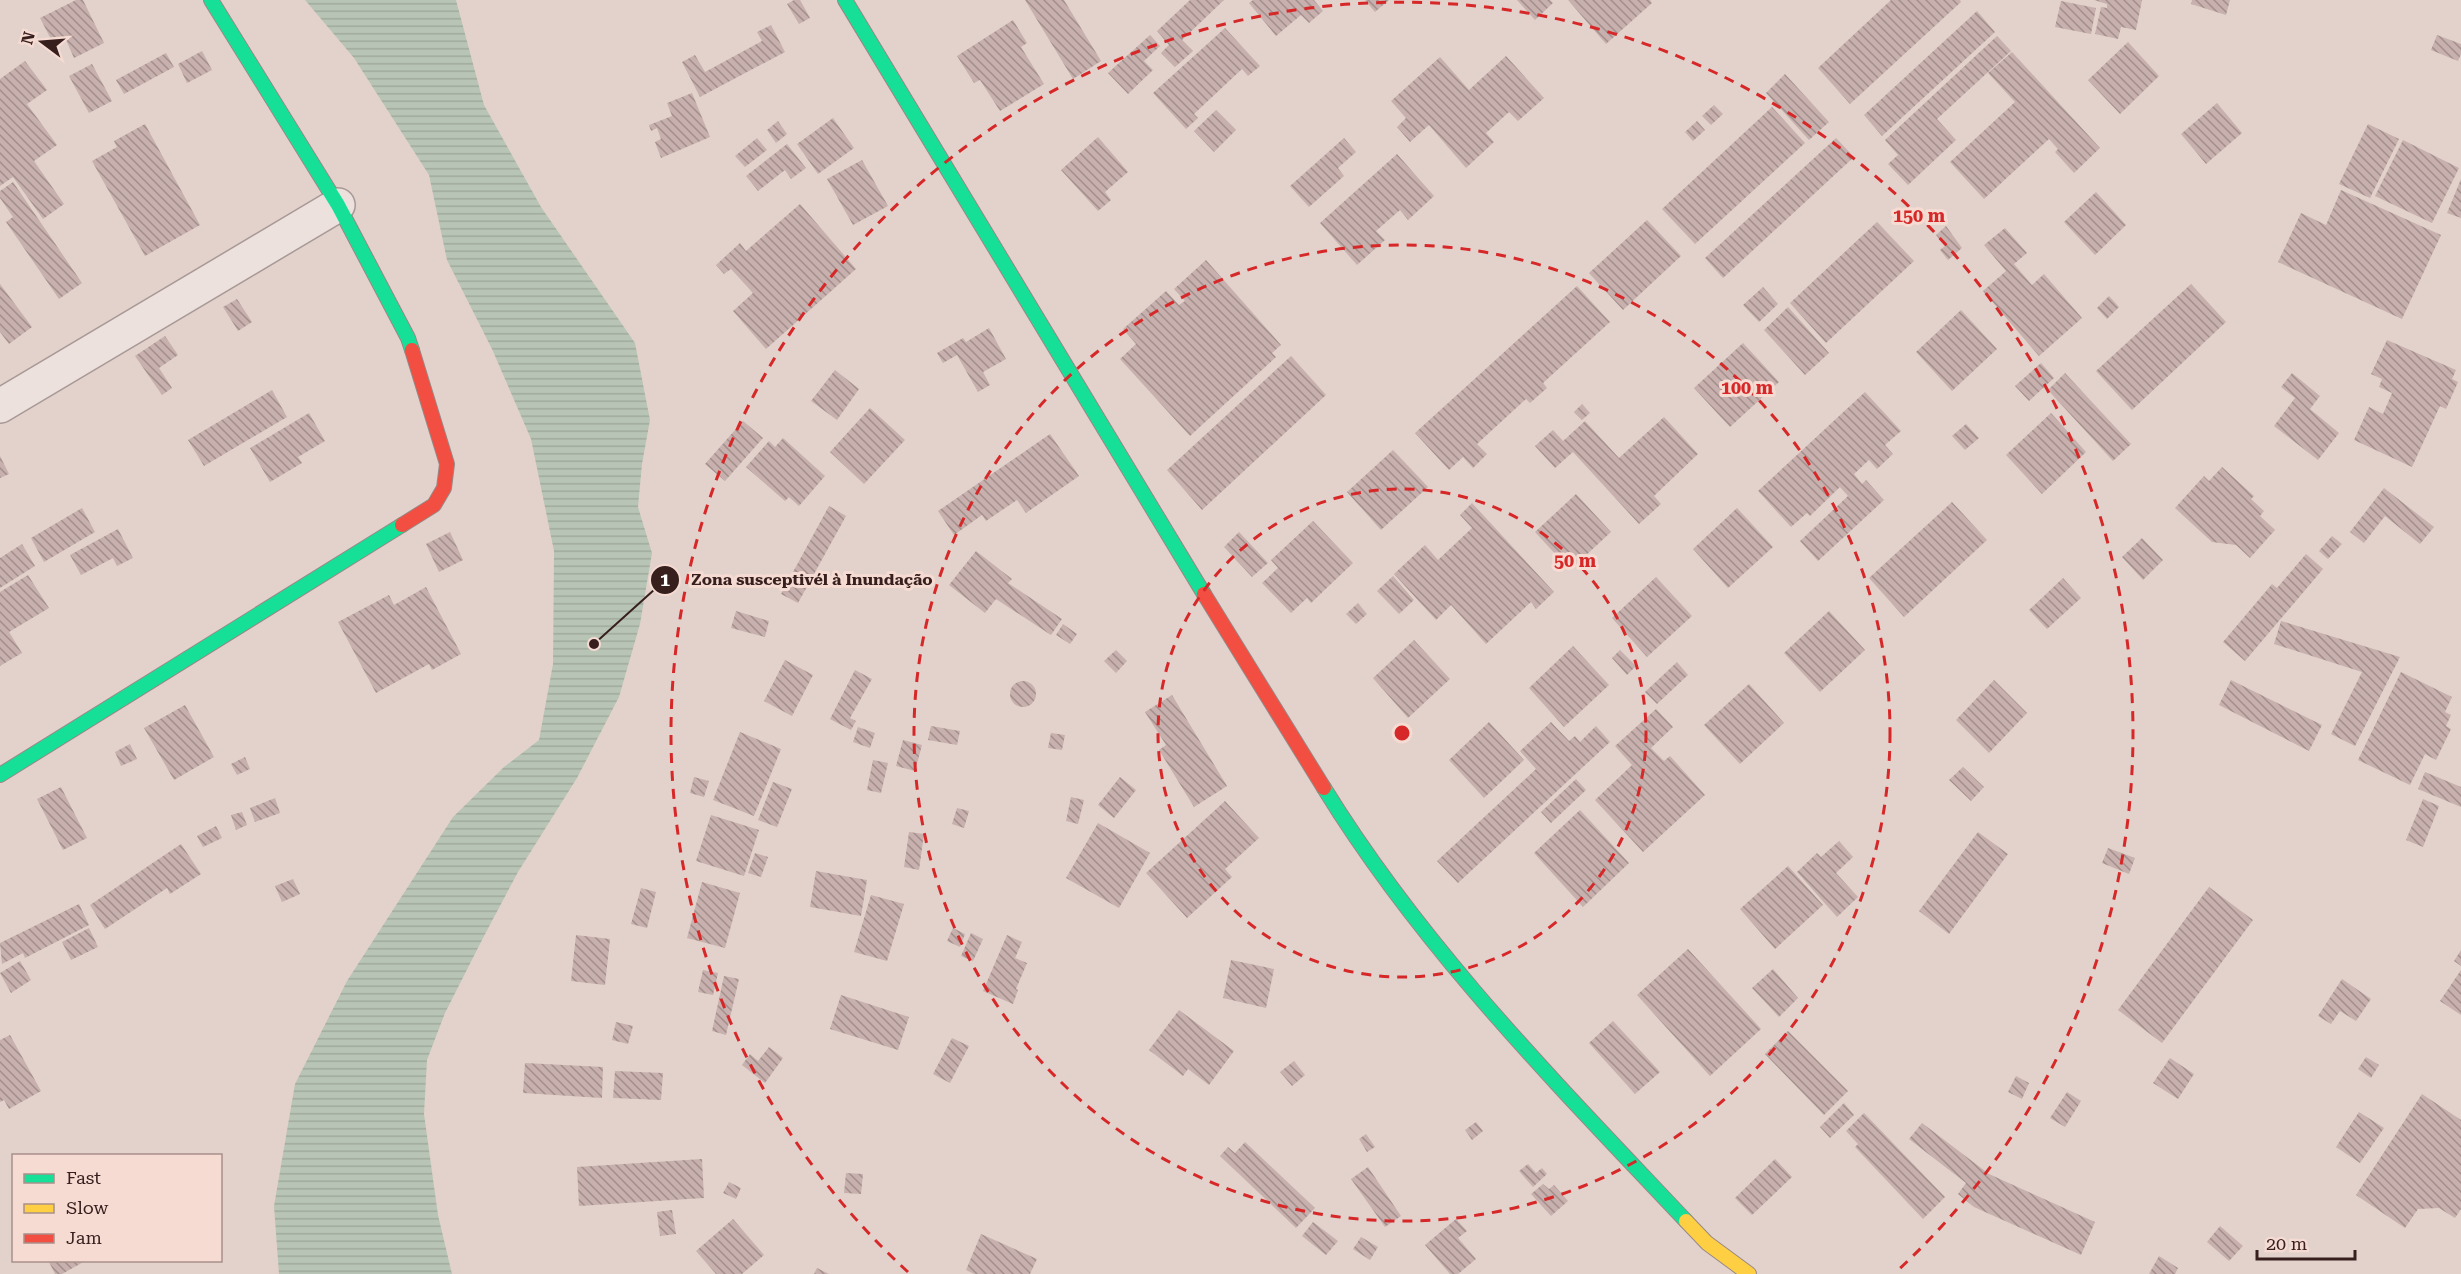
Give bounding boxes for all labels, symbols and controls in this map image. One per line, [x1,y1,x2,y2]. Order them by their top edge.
north arrow [12,12,72,72]
text: N [17,29,39,47]
text: 150 m [1893,205,1946,226]
text: 100 m [1721,377,1774,398]
text: 50 m [1554,550,1597,571]
callout: Zona susceptivél à Inundação [650,563,945,597]
text: 1 [660,569,670,590]
text: Zona susceptivél à Inundação [691,570,933,589]
centre of rings [1392,723,1412,743]
legend [12,1154,222,1262]
text: Fast [66,1167,101,1188]
text: Slow [66,1197,108,1218]
scale bar [2257,1223,2354,1261]
text: Jam [66,1227,102,1248]
text: 20 m [2266,1233,2307,1254]

